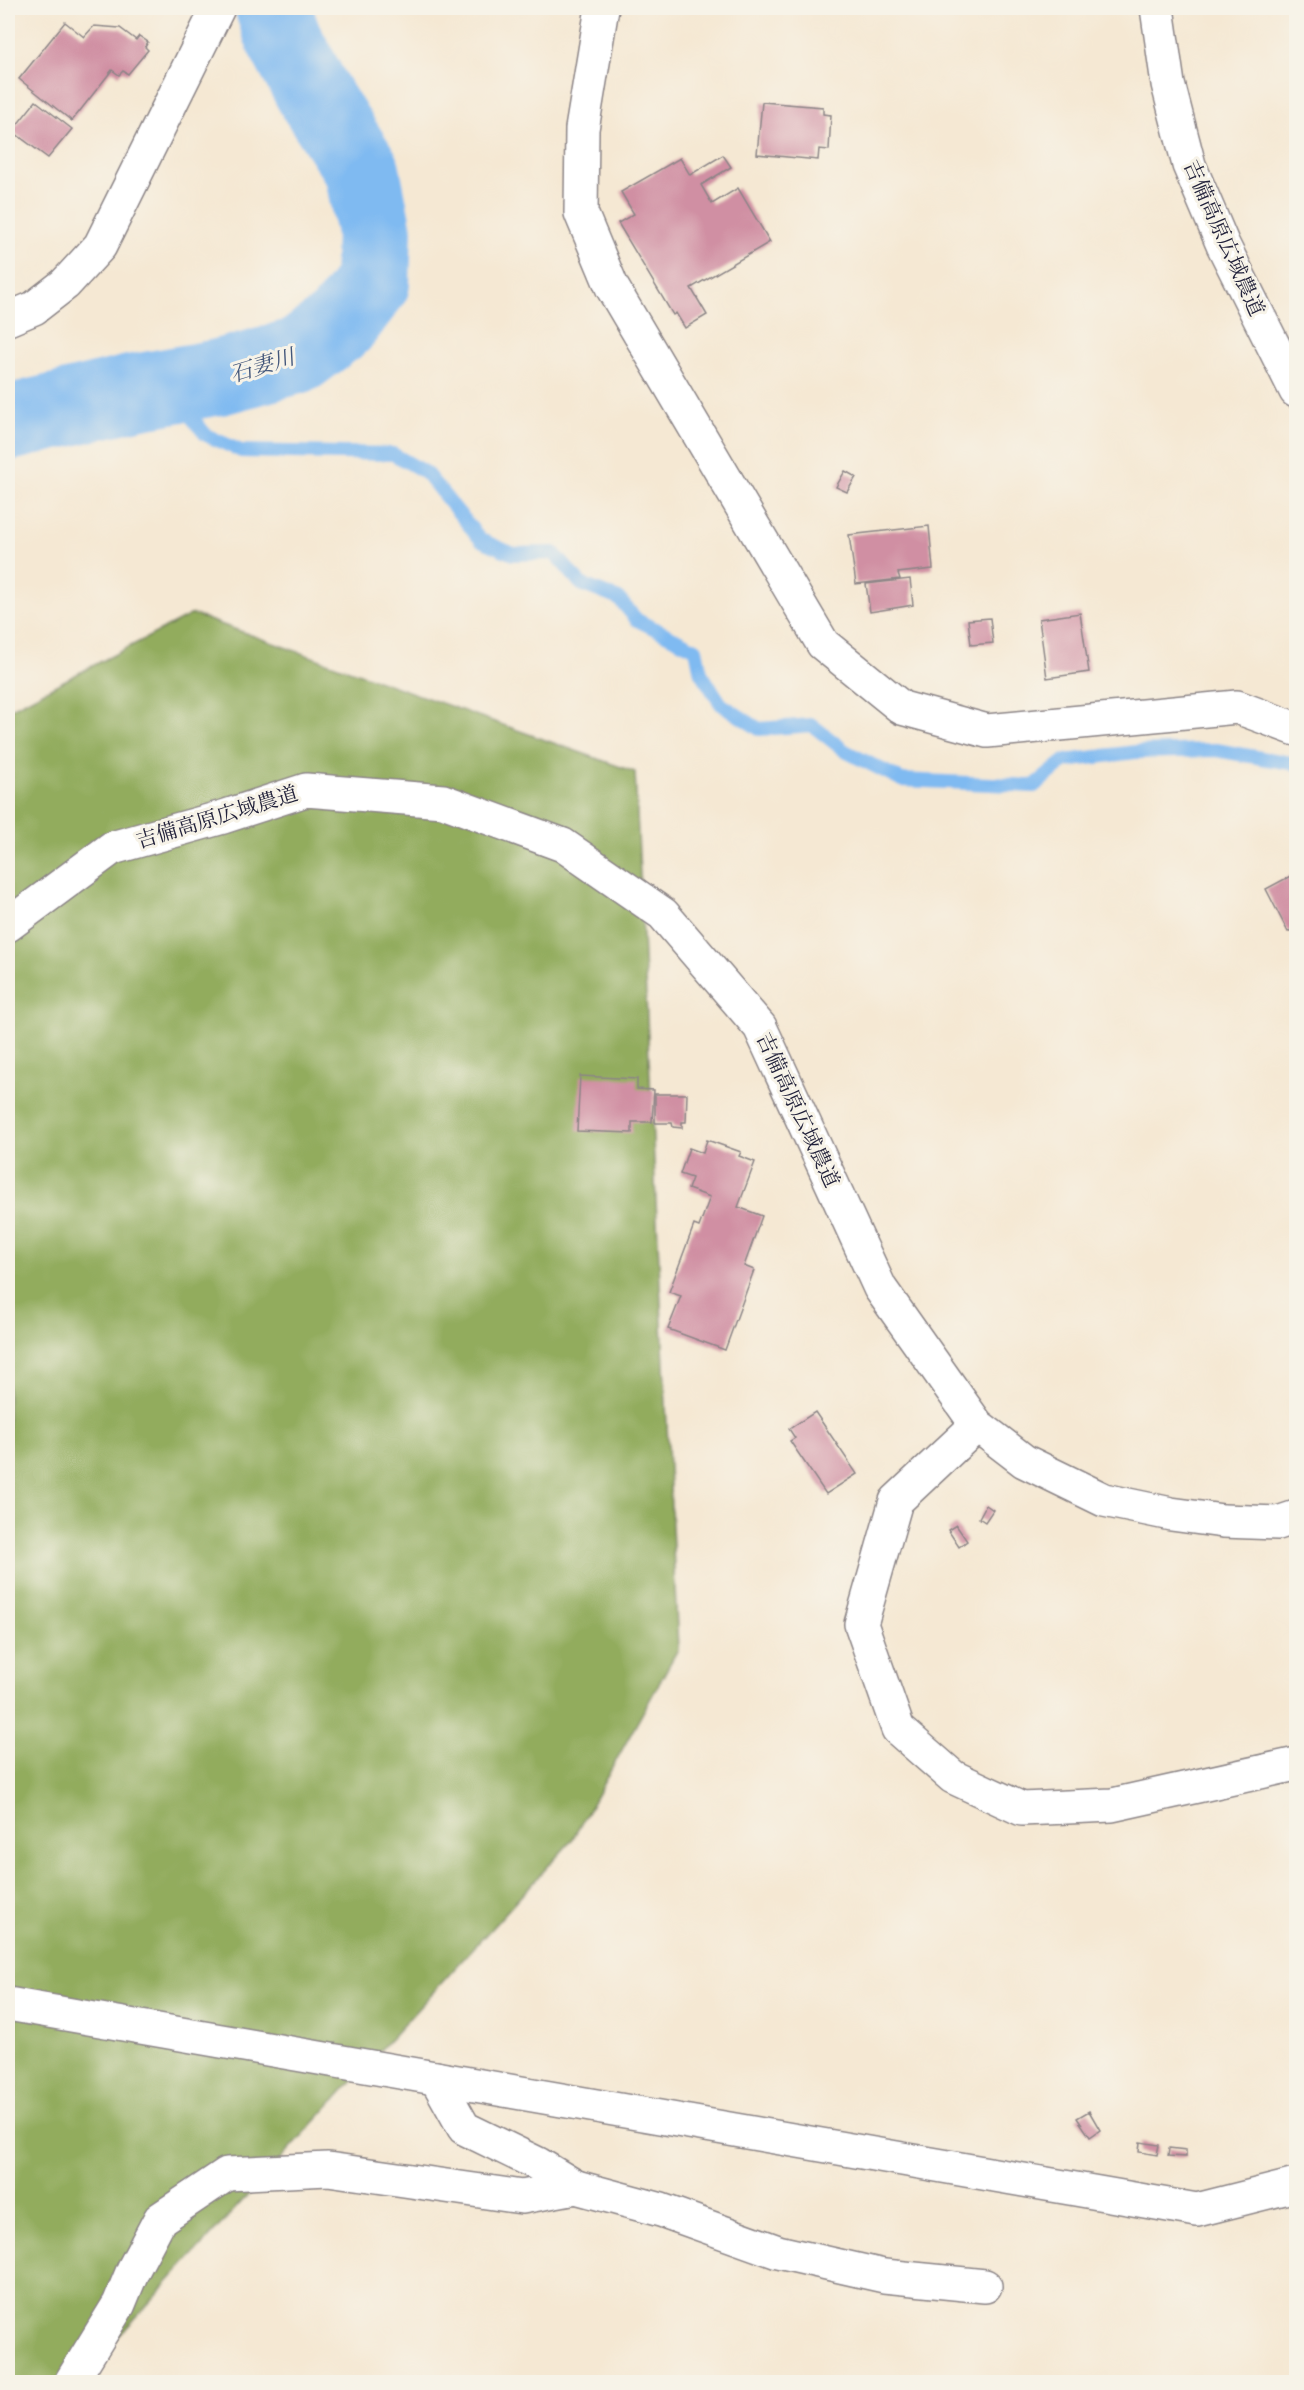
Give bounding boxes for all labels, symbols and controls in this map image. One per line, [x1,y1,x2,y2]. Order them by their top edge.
street label: 吉備高原広域農道 [1175,156,1270,321]
water label: 石妻川 [227,342,301,392]
street label: 吉備高原広域農道 [133,780,302,857]
street label: 吉備高原広域農道 [748,1028,845,1193]

